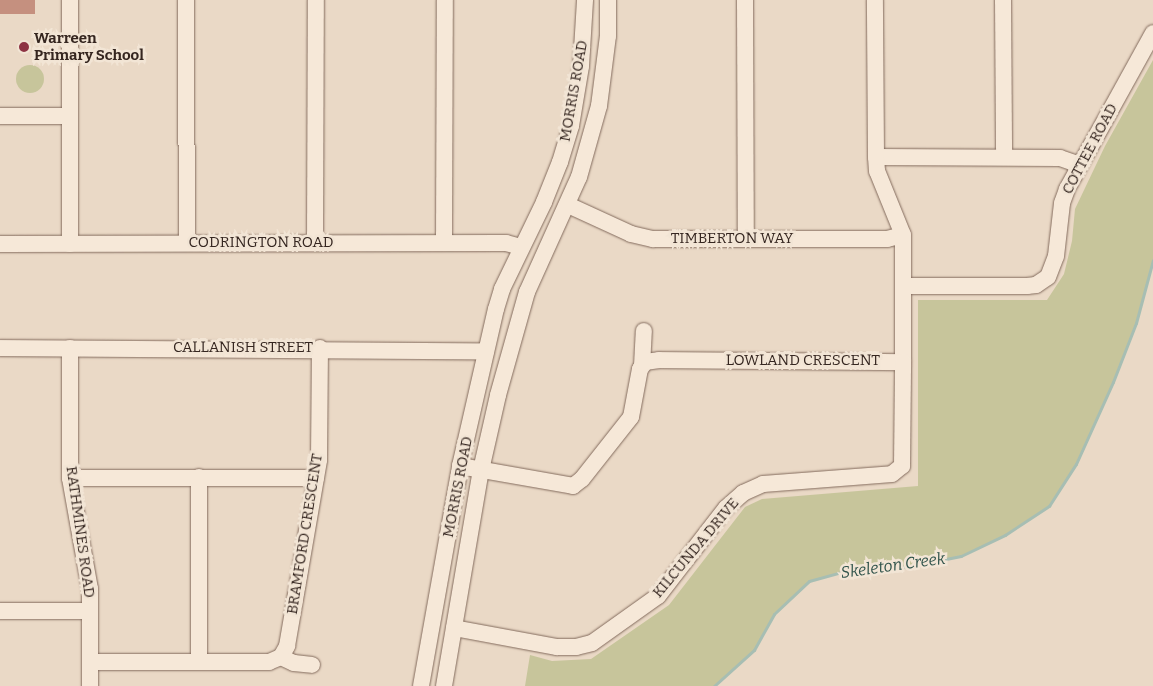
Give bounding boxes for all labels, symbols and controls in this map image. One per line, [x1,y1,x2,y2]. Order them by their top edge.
place label: Warreen Primary School [34,29,144,64]
street label: MORRIS ROAD [556,39,592,143]
marker: Warreen Primary School [18,41,30,53]
street label: COTTEE ROAD [1059,101,1121,197]
street label: TIMBERTON WAY [671,230,793,248]
street label: CODRINGTON ROAD [188,234,334,252]
street label: CALLANISH STREET [173,339,313,357]
street label: LOWLAND CRESCENT [726,352,880,370]
street label: MORRIS ROAD [439,435,477,539]
street label: BRAMFORD CRESCENT [283,452,327,616]
street label: RATHMINES ROAD [62,465,98,599]
street label: KILCUNDA DRIVE [649,494,743,602]
water label: Skeleton Creek [839,549,947,583]

